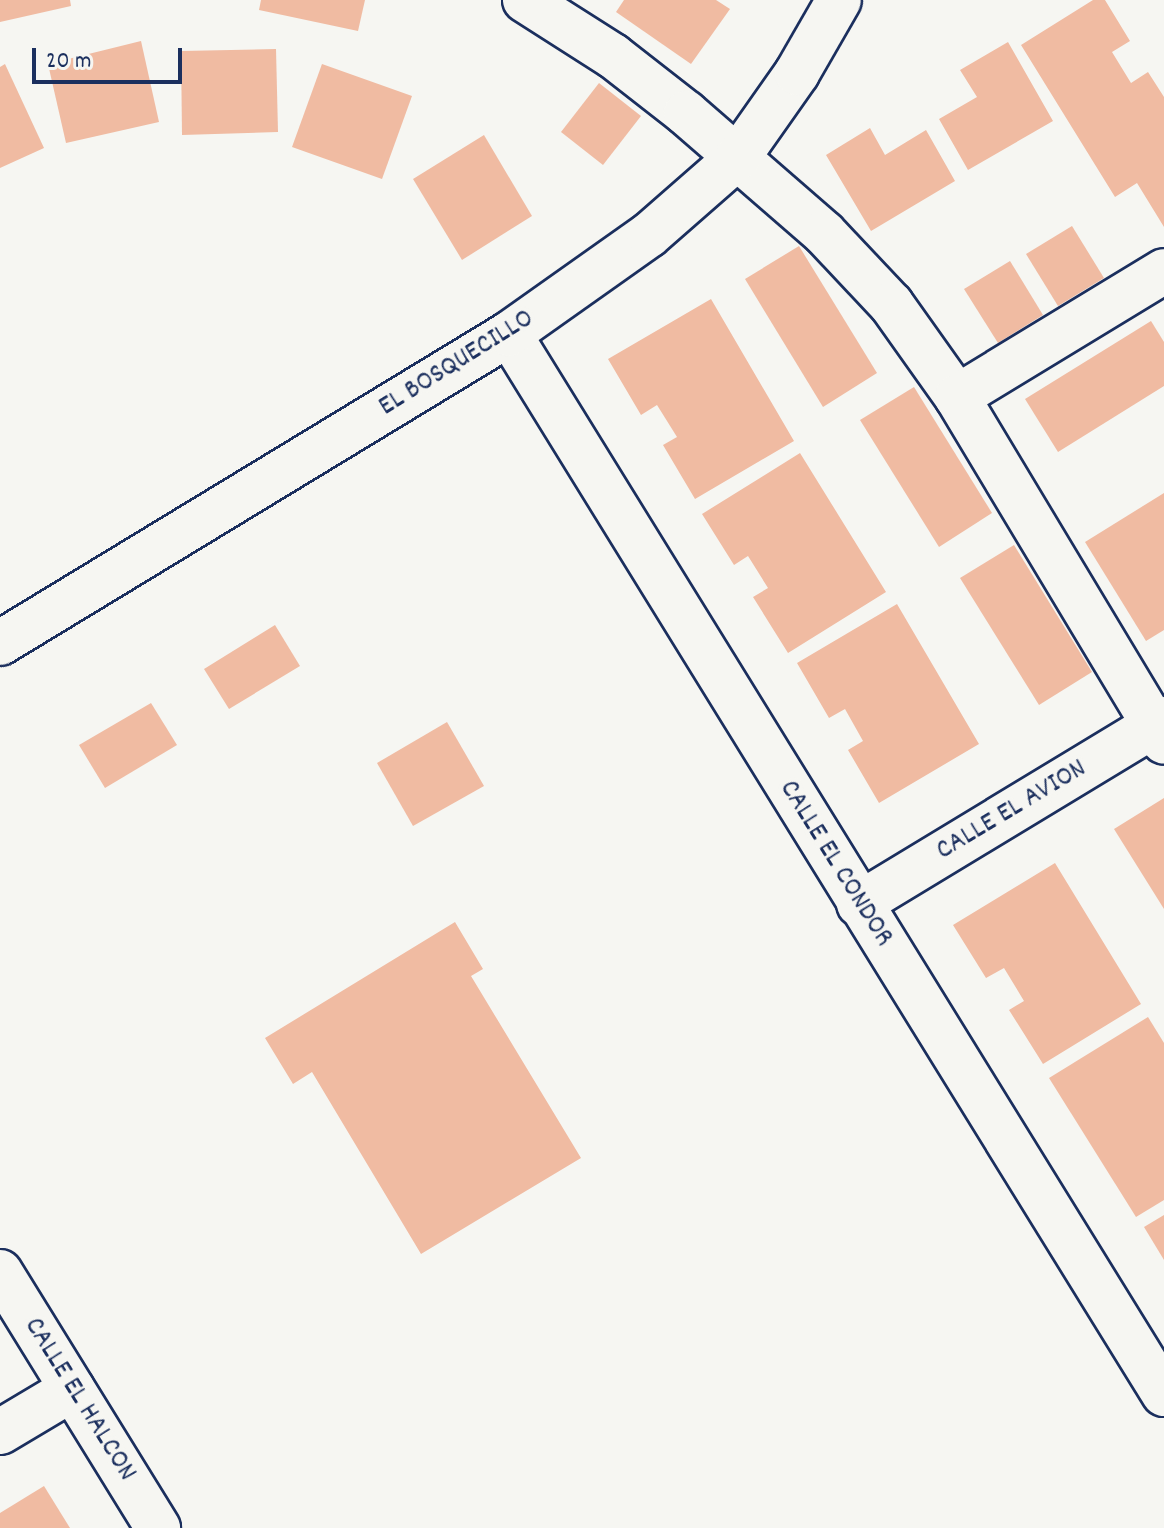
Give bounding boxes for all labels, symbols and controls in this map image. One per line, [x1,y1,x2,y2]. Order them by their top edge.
scale bar [36,32,186,82]
text: 20 m [46,45,92,79]
street label: EL BOSQUECILLO [373,303,541,425]
street label: CALLE EL AVION [931,753,1093,869]
street label: CALLE EL CONDOR [771,775,899,953]
street label: CALLE EL HALCON [15,1312,143,1488]

